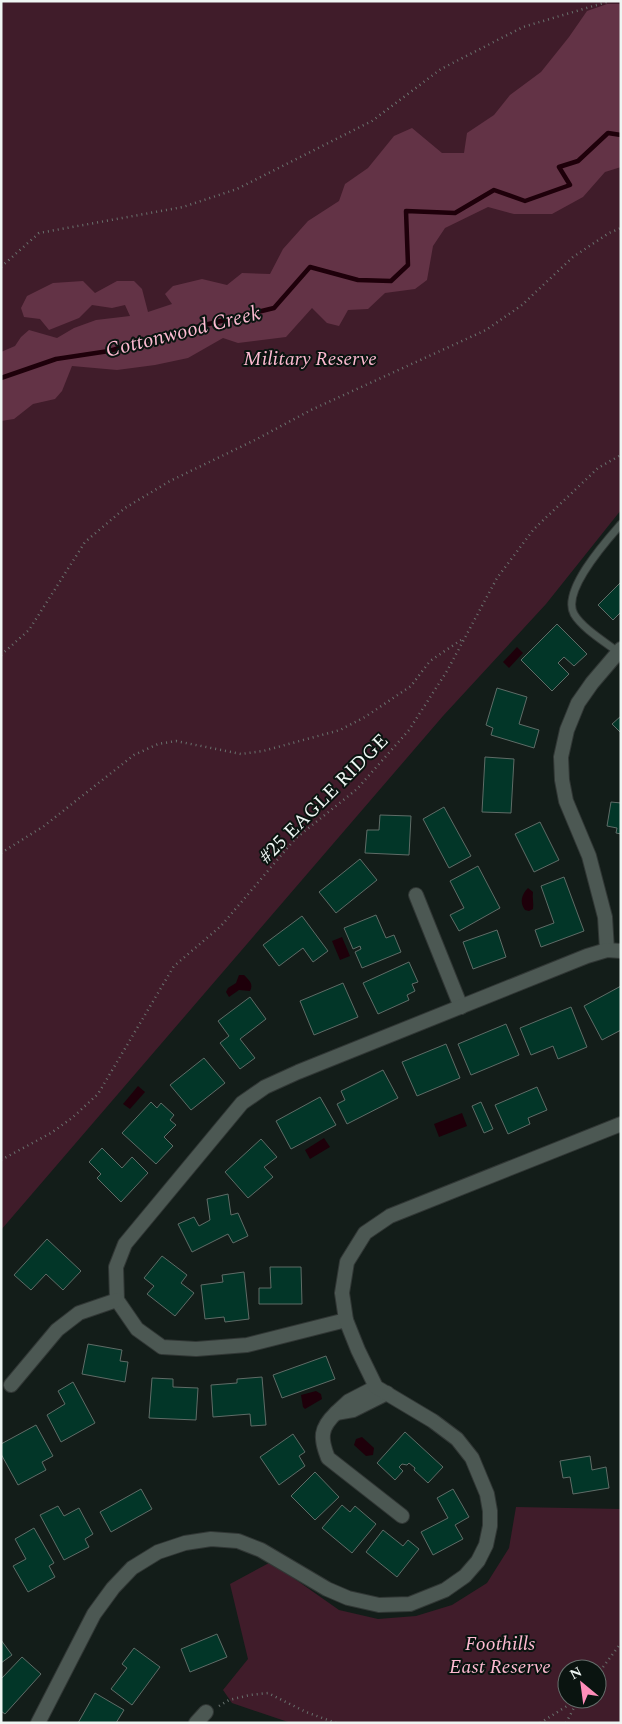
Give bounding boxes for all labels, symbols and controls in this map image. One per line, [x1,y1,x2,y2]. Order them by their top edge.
water label: Cottonwood Creek [102,297,264,367]
park label: Military Reserve [243,344,377,374]
street label: #25 EAGLE RIDGE [252,727,396,871]
park label: Foothills East Reserve [449,1629,551,1682]
north arrow [557,1659,607,1709]
text: N [566,1661,586,1685]

